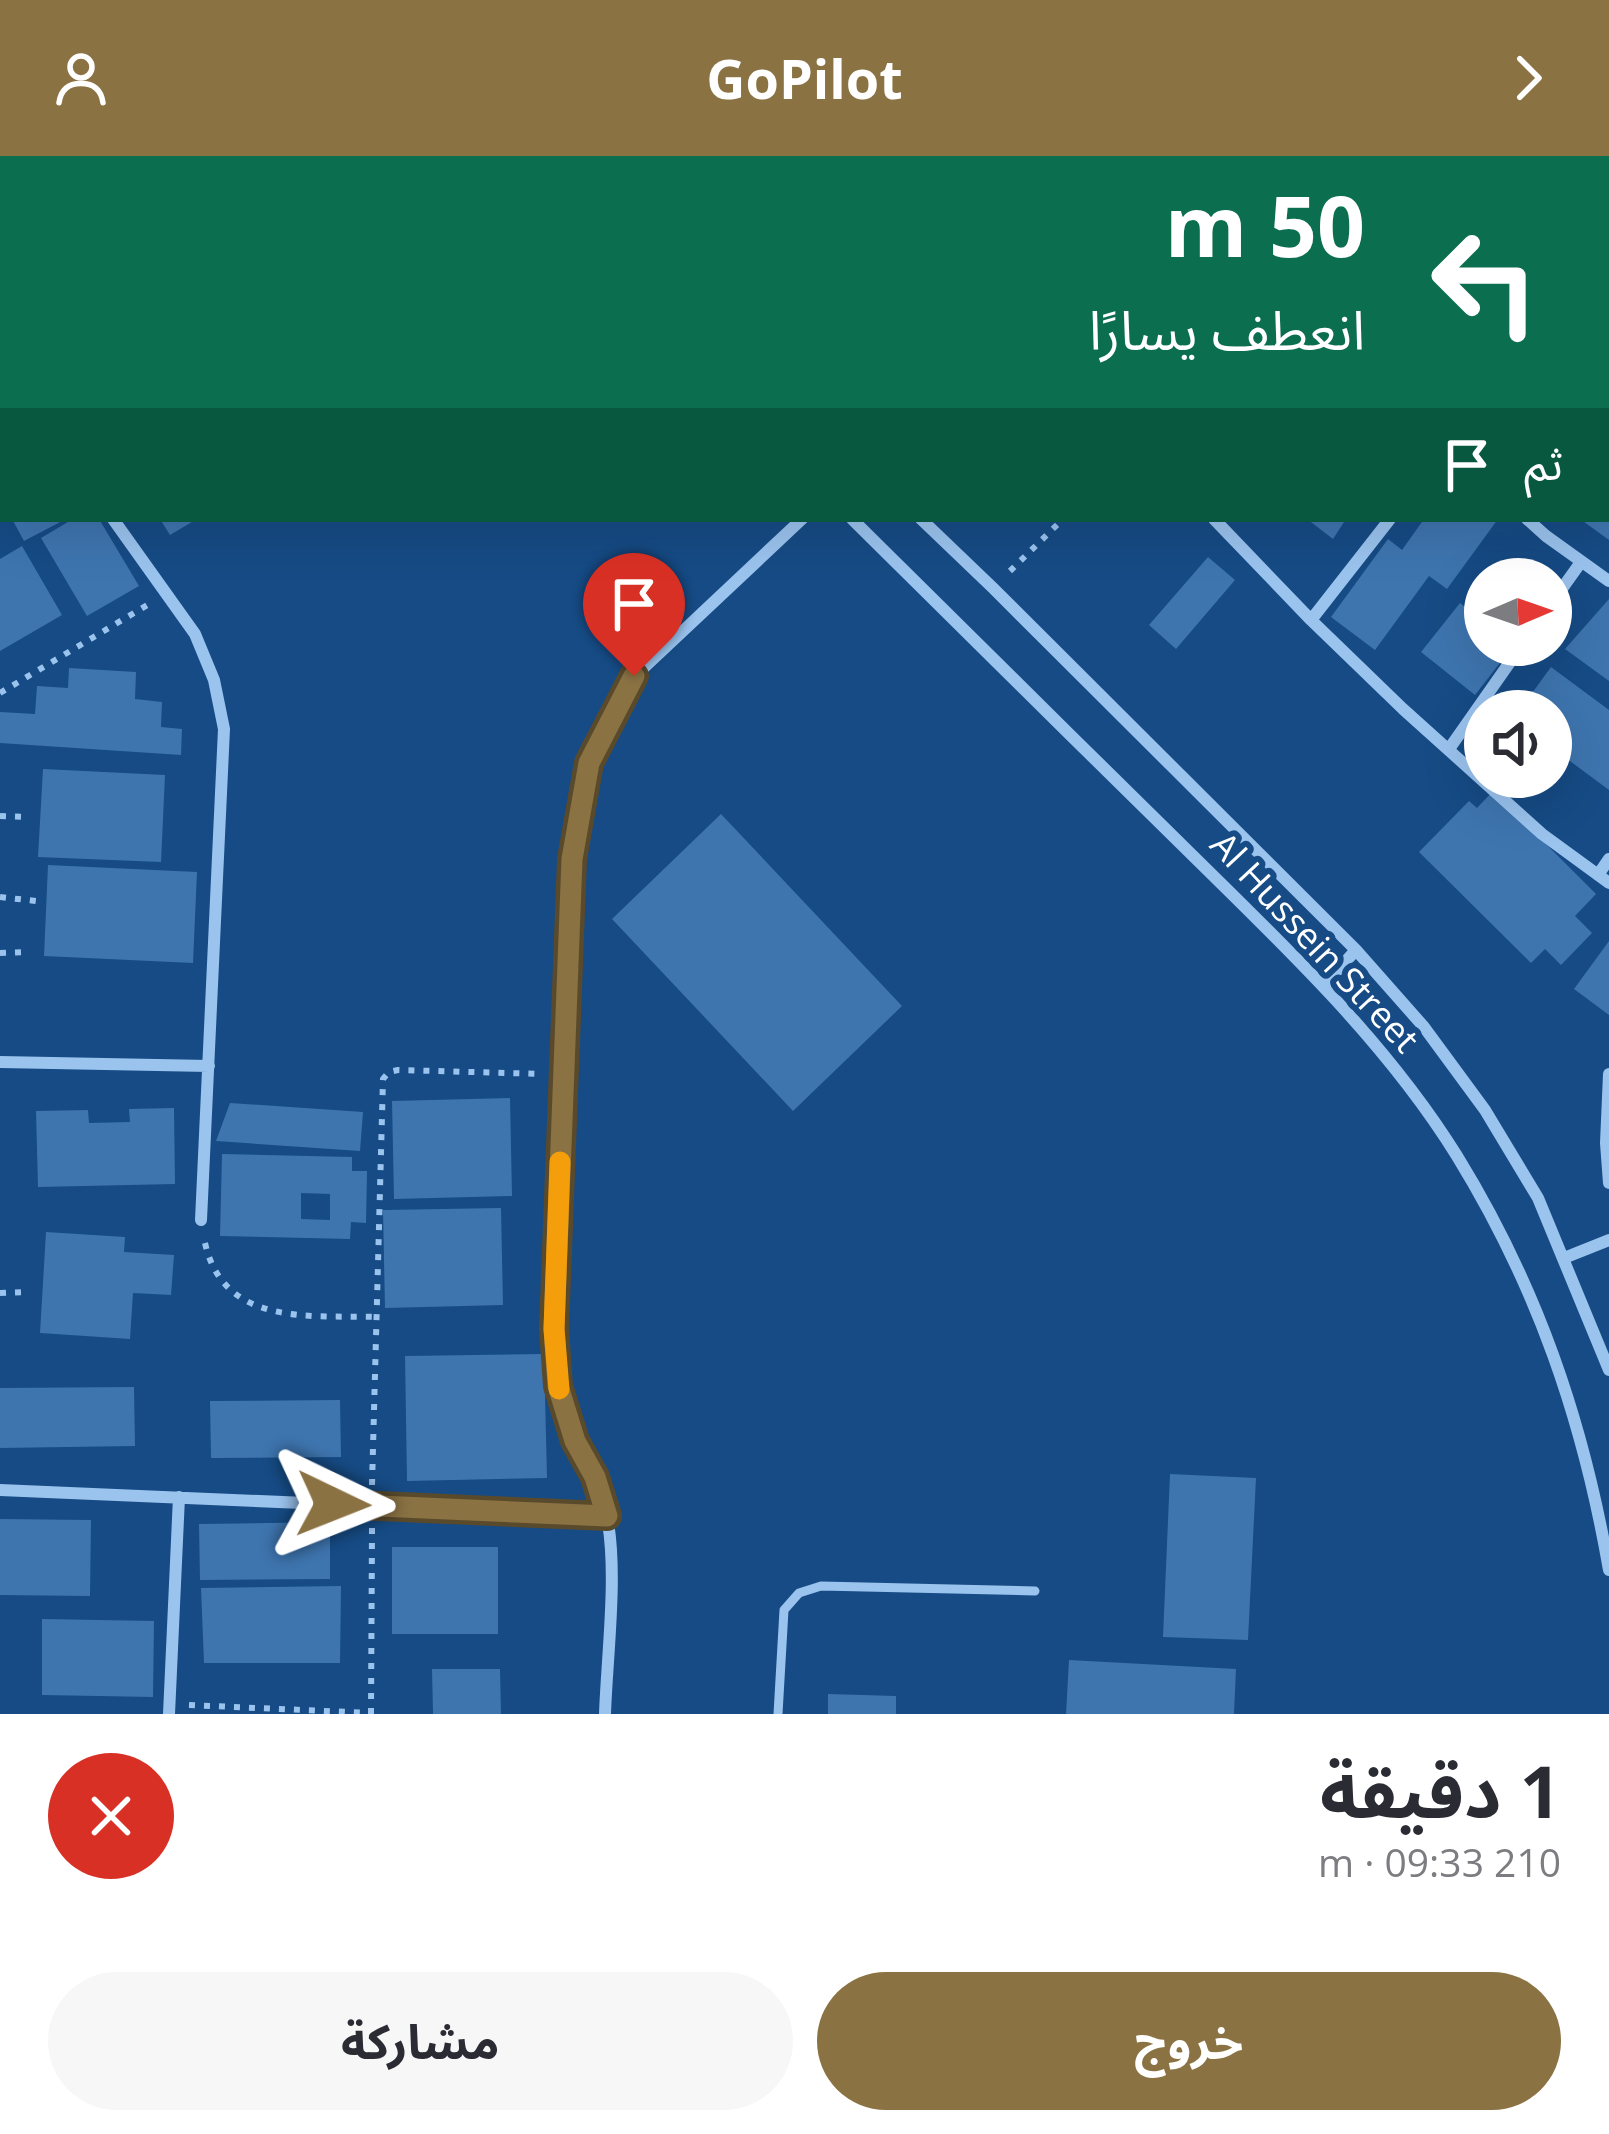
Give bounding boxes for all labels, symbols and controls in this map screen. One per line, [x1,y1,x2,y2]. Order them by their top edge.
text: GoPilot [706,41,903,115]
icon: person [48,45,114,111]
icon: forward [1495,45,1561,111]
text: 50 m [1165,167,1365,282]
icon: left [1407,204,1563,360]
text: انعطف يسارًا [1089,292,1365,366]
icon: arrive [1434,432,1500,498]
text: ثم [1524,432,1563,493]
pin [583,553,685,676]
north arrow [1464,558,1572,666]
map controls [1464,558,1572,798]
icon: arrive [601,571,667,637]
button: sound [1464,690,1572,798]
street label: Al Hussein Street [1200,821,1431,1063]
position arrow [270,1441,396,1567]
text: 1 دقيقة [1320,1741,1561,1839]
button: close [48,1753,174,1879]
text: 210 m · 09:33 [1318,1835,1561,1888]
button: مشاركة [48,1972,793,2110]
button: خروج [817,1972,1561,2110]

